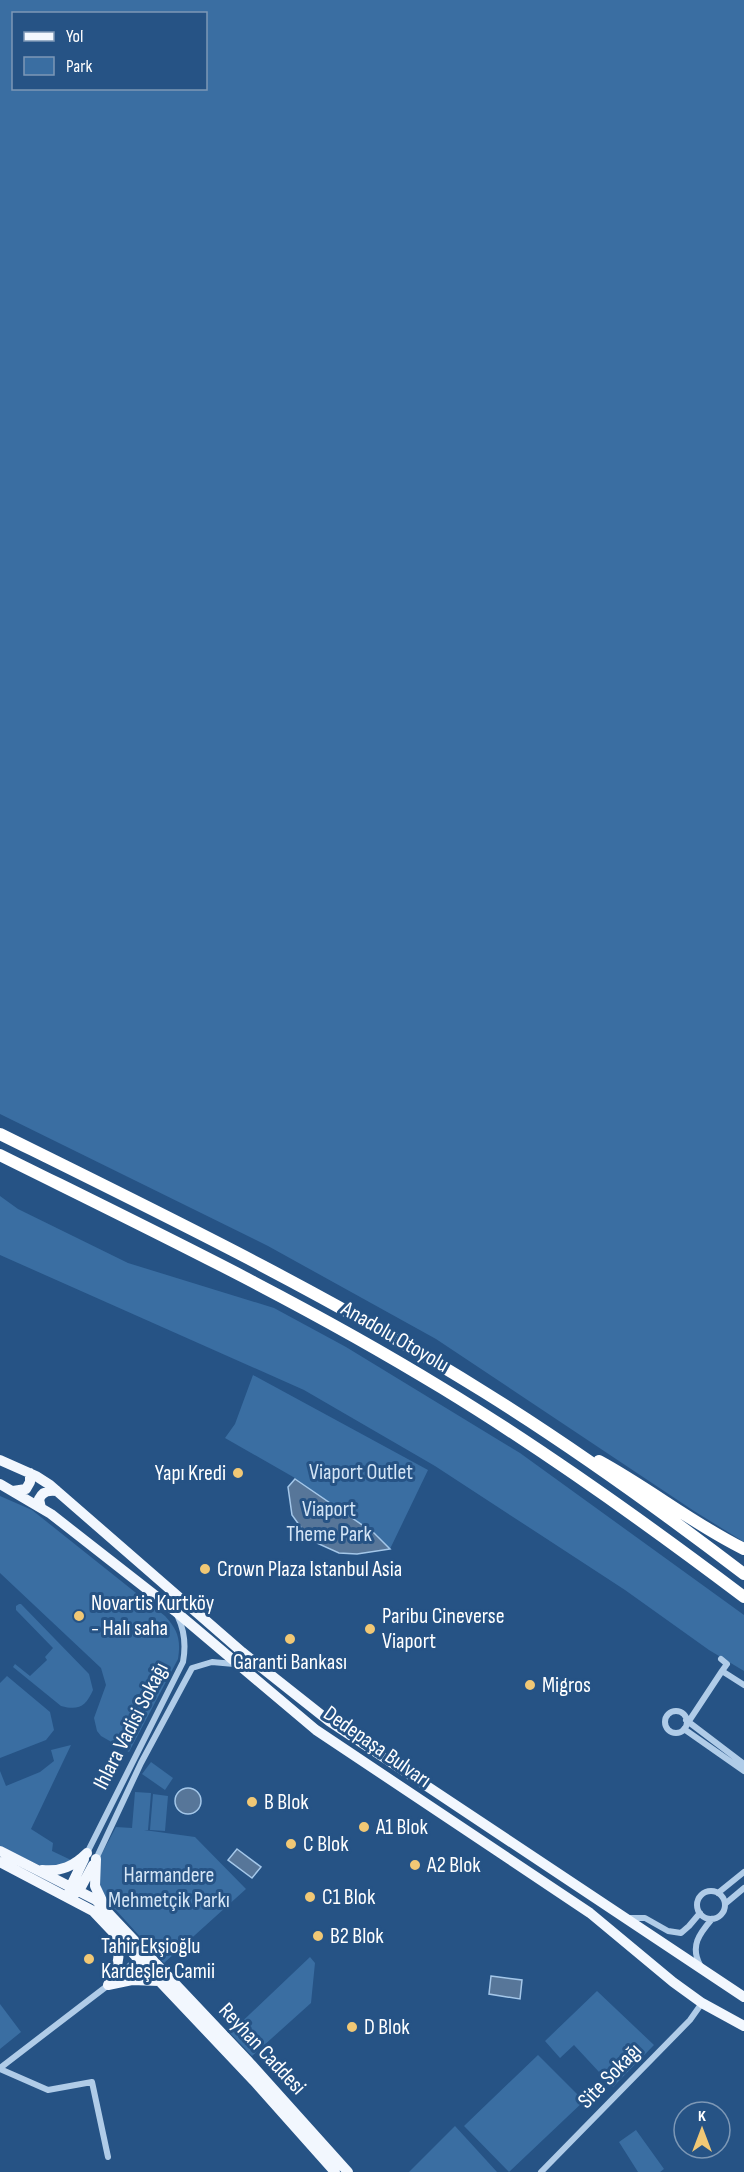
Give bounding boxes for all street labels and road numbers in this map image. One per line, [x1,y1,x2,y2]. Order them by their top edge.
street label: Anadolu Otoyolu [335,1295,454,1379]
street label: Ihlara Vadisi Sokağı [87,1658,175,1794]
street label: Dedepaşa Bulvarı [318,1700,436,1794]
street label: Reyhan Caddesi [213,1997,311,2101]
street label: Site Sokağı [572,2038,648,2114]

